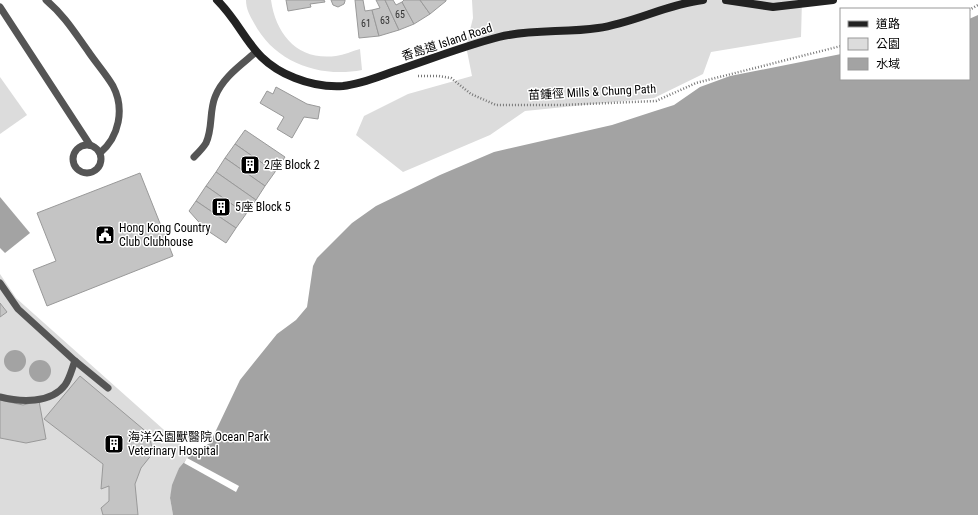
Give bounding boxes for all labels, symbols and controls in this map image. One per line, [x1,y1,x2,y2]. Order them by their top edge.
legend [840,8,970,80]
house number: 65 [395,9,405,20]
house number: 63 [380,15,390,26]
text: 道路 [876,17,900,31]
house number: 61 [361,18,371,29]
street label: 香島道 Island Road [400,21,494,63]
text: 公園 [876,37,900,51]
text: 水域 [876,57,900,71]
street label: 苗鍾徑 Mills & Chung Path [528,82,657,102]
building icon: 2座 Block 2 [239,154,261,176]
place label: 2座 Block 2 [264,158,320,172]
building icon: 5座 Block 5 [210,196,232,218]
place label: 5座 Block 5 [235,200,291,214]
place label: Hong Kong Country Club Clubhouse [119,221,211,249]
public building icon: Hong Kong Country Club Clubhouse [94,224,116,246]
place label: 海洋公園獸醫院 Ocean Park Veterinary Hospital [128,430,269,458]
building icon: 海洋公園獸醫院 Ocean Park Veterinary Hospital [103,433,125,455]

